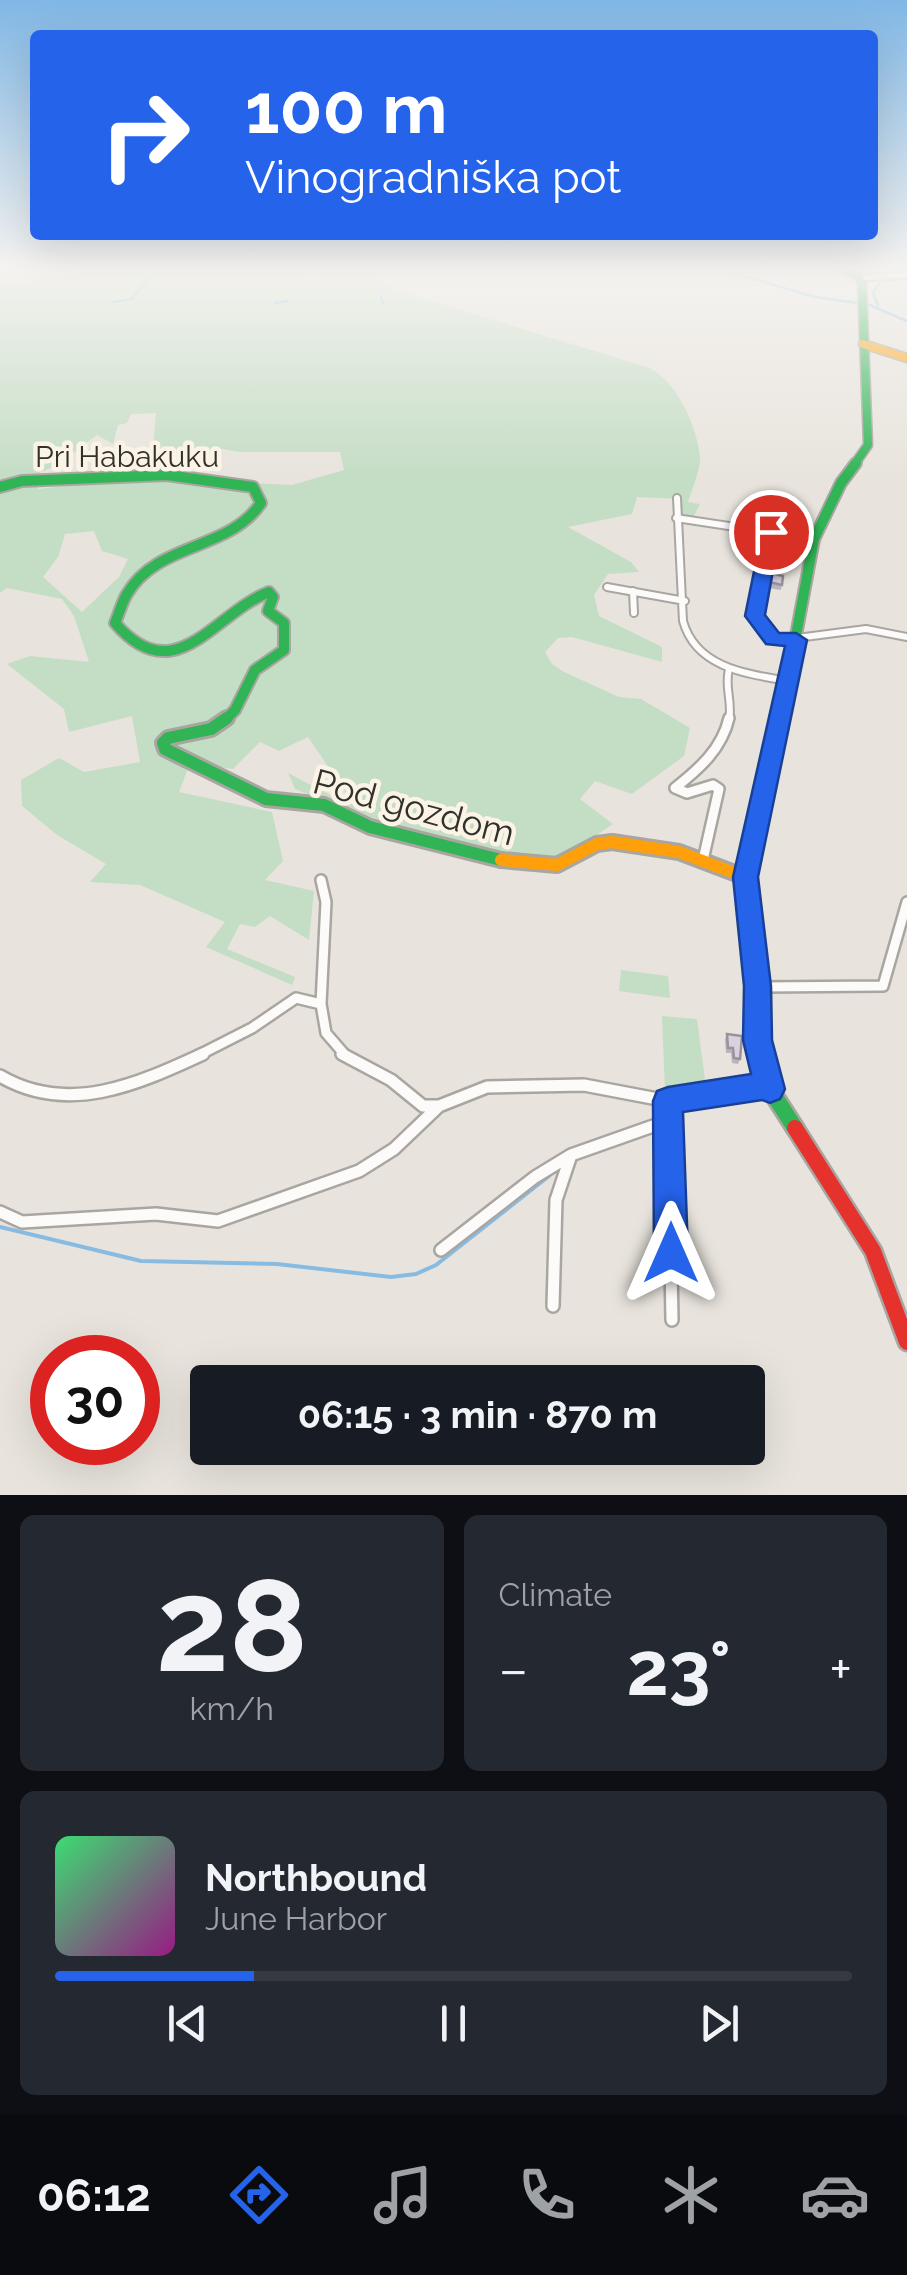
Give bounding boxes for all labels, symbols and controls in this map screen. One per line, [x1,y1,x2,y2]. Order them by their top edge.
text: 100 m [245,67,448,149]
icon: right [80,70,210,200]
text: Vinogradniška pot [245,151,621,204]
street label: Pri Habakuku [35,439,219,474]
pin [729,490,814,575]
icon: arrive [744,505,799,560]
street label: Pod gozdom [309,760,519,854]
position arrow [619,1201,723,1305]
speed limit sign: 30 [30,1335,160,1465]
text: 06:15 · 3 min · 870 m [298,1392,657,1437]
text: 28 [156,1549,308,1701]
text: Climate [499,1576,612,1613]
text: 23° [627,1624,731,1713]
text: − [499,1637,528,1702]
text: + [829,1637,852,1702]
text: km/h [190,1690,274,1727]
text: Northbound [205,1855,427,1900]
text: June Harbor [205,1900,387,1937]
icon: previous [160,1996,215,2051]
icon: pause [426,1996,481,2051]
icon: next [692,1996,747,2051]
icon: directions [224,2160,294,2230]
icon: music [368,2160,438,2230]
icon: phone [512,2160,582,2230]
icon: climate [656,2160,726,2230]
icon: car [800,2160,870,2230]
text: 06:12 [37,2169,151,2222]

